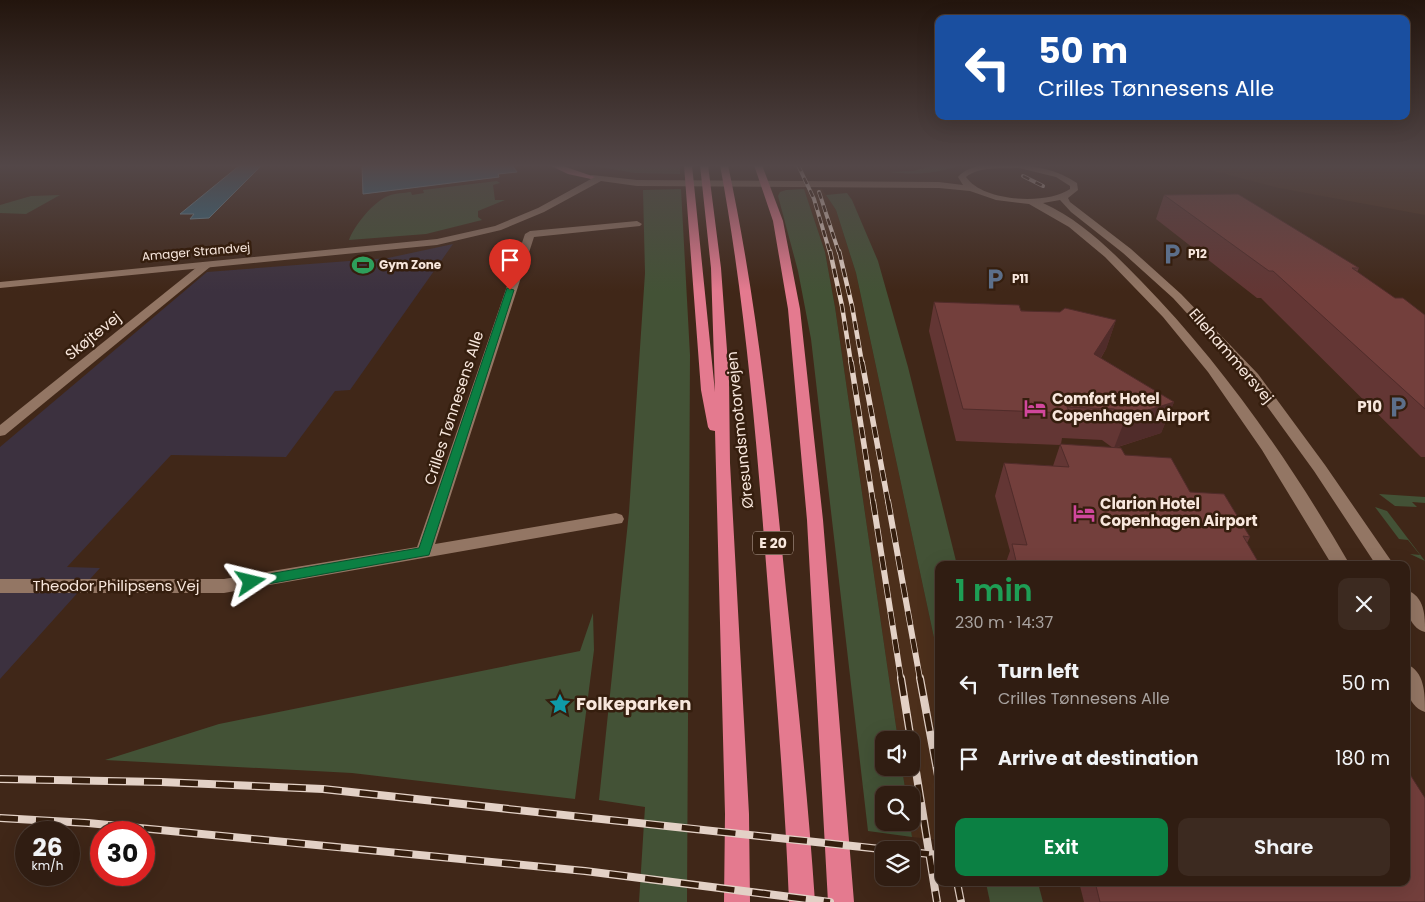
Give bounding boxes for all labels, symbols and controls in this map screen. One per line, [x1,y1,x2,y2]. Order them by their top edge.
text: 50 m [1038,26,1128,75]
icon: left [955,35,1020,100]
text: Crilles Tønnesens Alle [1038,73,1274,104]
street label: Amager Strandvej [141,238,251,265]
pin [489,239,531,290]
parking icon: P12 [1159,241,1185,267]
place label: P12 [1188,245,1207,262]
icon: arrive [496,246,524,274]
sports icon: Gym Zone [350,252,376,278]
place label: Gym Zone [379,256,442,273]
parking icon: P11 [982,266,1008,292]
place label: P11 [1012,270,1029,287]
street label: Ellehammersvej [1184,304,1278,408]
street label: Skøjtevej [60,307,125,365]
street label: Crilles Tønnesens Alle [419,328,488,488]
street label: Øresundsmotorvejen [721,351,758,510]
place label: Comfort Hotel Copenhagen Airport [1052,388,1210,426]
parking icon: P10 [1385,394,1411,420]
hotel icon: Comfort Hotel Copenhagen Airport [1022,395,1048,421]
place label: P10 [1357,396,1382,417]
place label: Clarion Hotel Copenhagen Airport [1100,493,1258,531]
hotel icon: Clarion Hotel Copenhagen Airport [1071,500,1097,526]
road number: E 20 [753,532,793,554]
position arrow [224,555,276,607]
text: 1 min [955,569,1033,612]
street label: Theodor Philipsens Vej [32,575,200,596]
button: close [1338,578,1390,630]
text: 230 m · 14:37 [955,611,1053,634]
text: Turn left [998,658,1079,685]
icon: left [955,670,983,698]
text: 50 m [1341,670,1390,697]
text: Crilles Tønnesens Alle [998,687,1170,710]
place icon: Folkeparken [547,691,573,717]
place label: Folkeparken [576,691,691,716]
map controls [875,731,920,886]
button: sound [875,731,920,776]
icon: arrive [955,745,983,773]
text: Arrive at destination [998,745,1199,772]
text: 180 m [1335,745,1390,772]
button: search [875,786,920,831]
button: Exit [955,818,1168,876]
button: Share [1178,818,1390,876]
speed limit sign: 30 [90,821,155,886]
text: 26 [32,830,63,865]
button: layers [875,841,920,886]
text: km/h [32,857,63,874]

